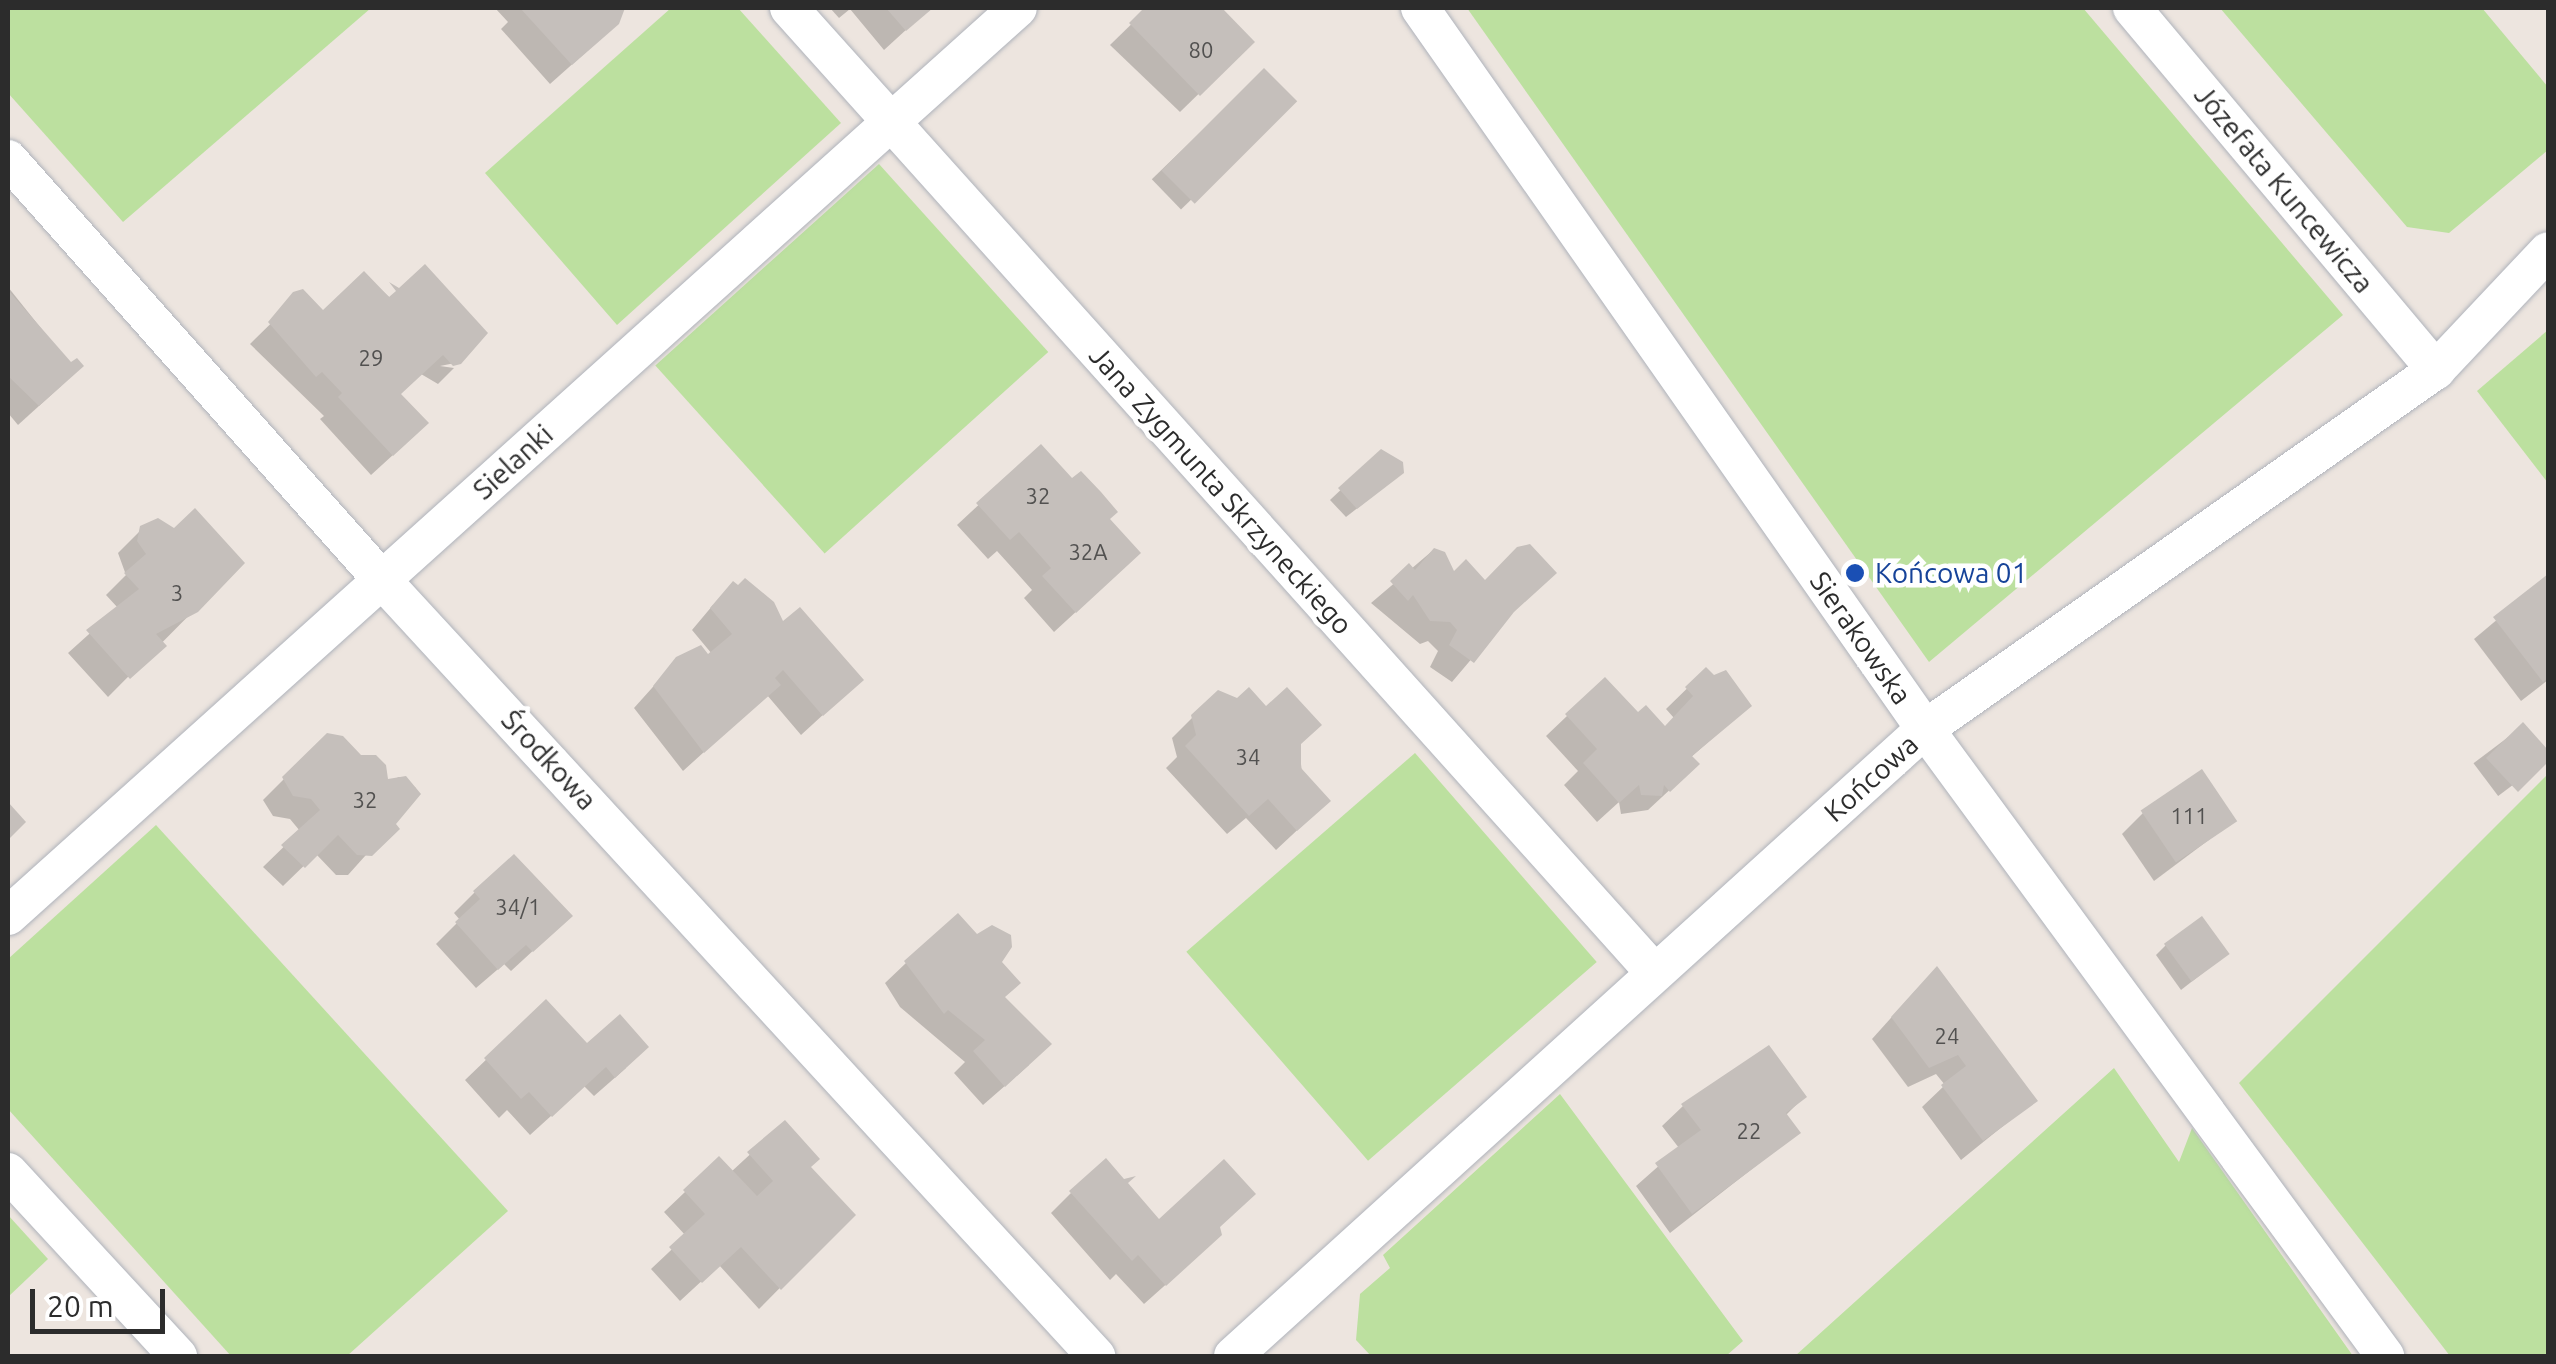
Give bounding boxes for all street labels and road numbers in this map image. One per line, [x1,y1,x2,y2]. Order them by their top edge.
street label: Józefata Kuncewicza [2187,78,2381,300]
street label: Jana Zygmunta Skrzyneckiego [1082,339,1360,641]
street label: Sielanki [466,418,560,506]
street label: Sierakowska [1803,565,1919,711]
street label: Środkowa [494,703,604,817]
street label: Końcowa [1817,727,1925,829]

